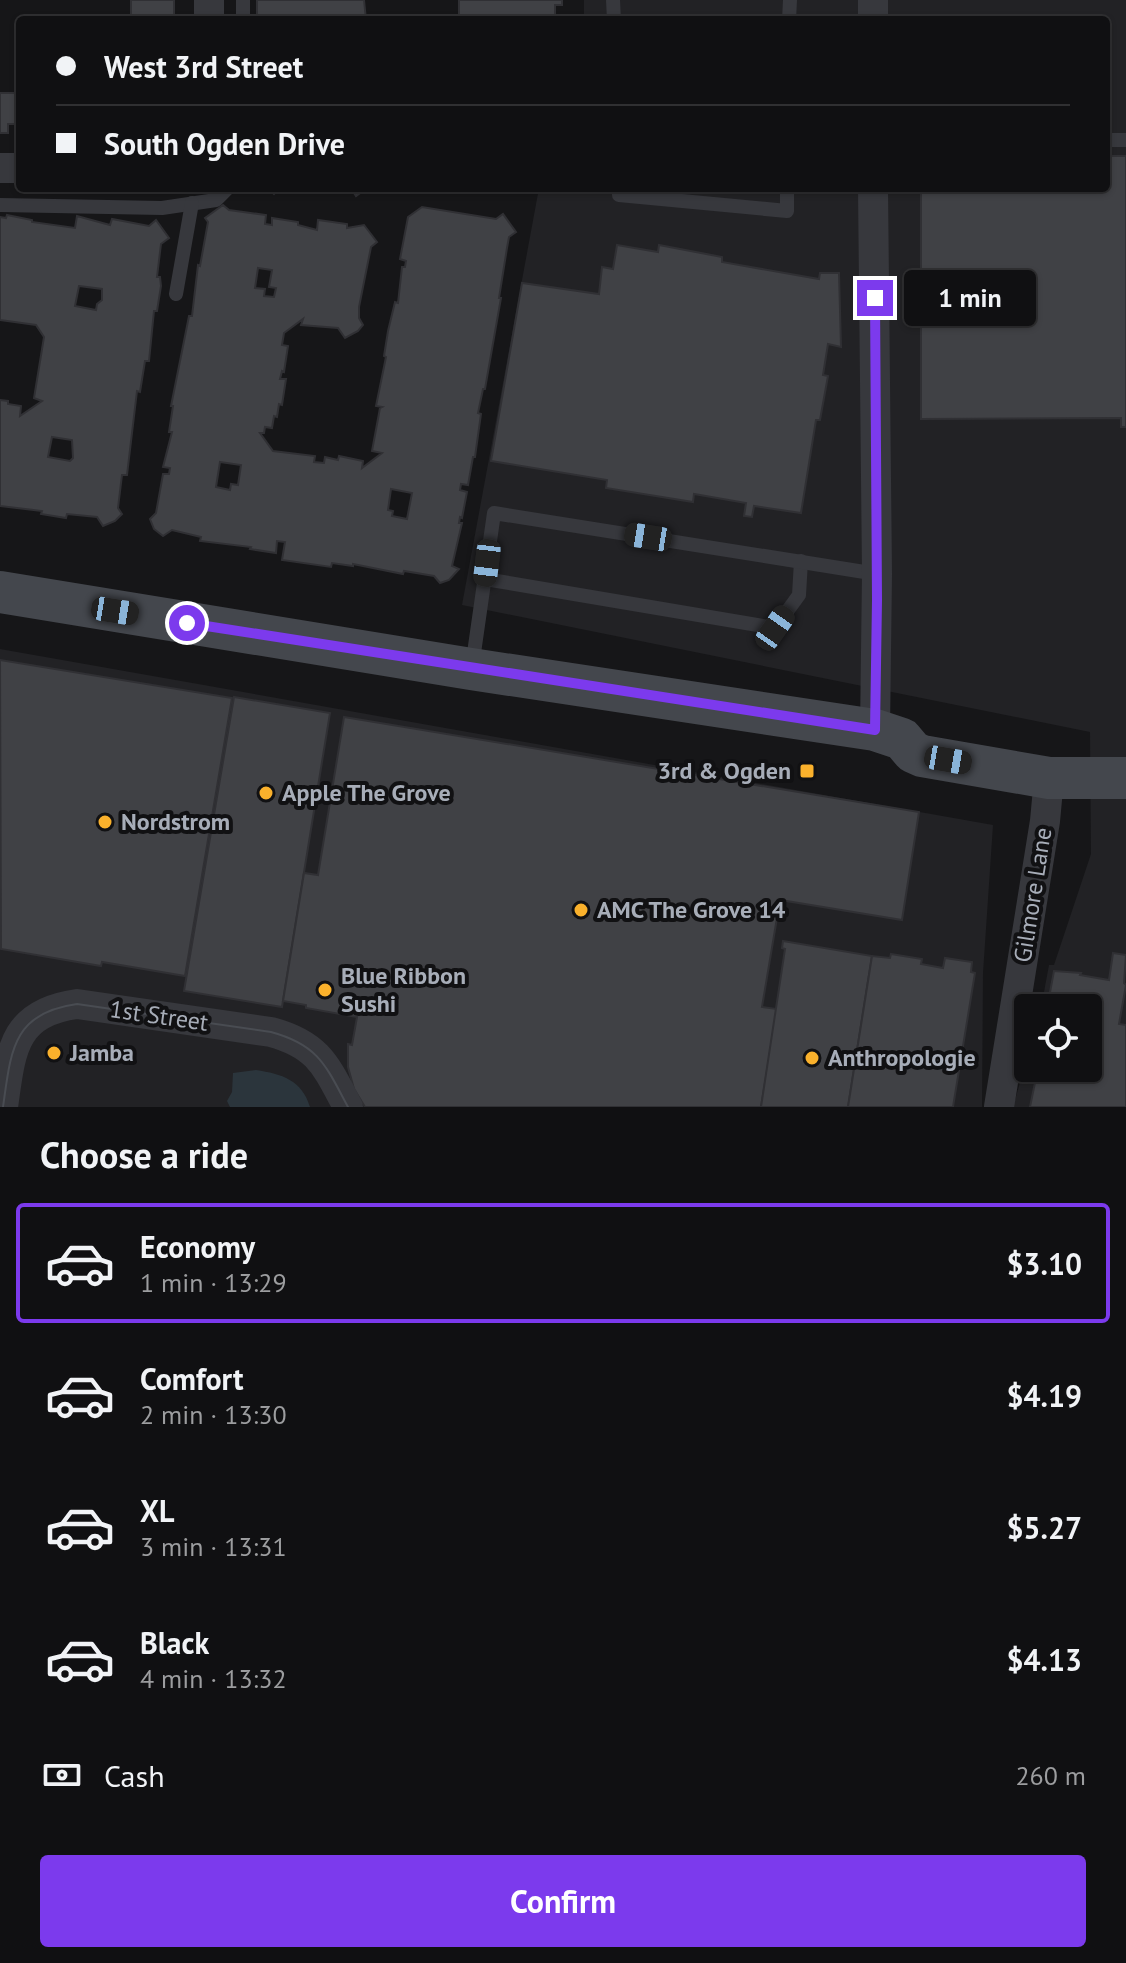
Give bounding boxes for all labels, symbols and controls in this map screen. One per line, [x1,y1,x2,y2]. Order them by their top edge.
text: West 3rd Street [104,47,303,86]
text: South Ogden Drive [104,124,345,163]
callout: 1 min [903,270,1035,326]
route end [857,280,893,316]
text: 1 min [938,281,1002,314]
car [622,521,674,553]
car [472,538,502,588]
car [89,595,141,627]
car [751,601,799,655]
route start [169,605,205,641]
car [922,744,974,776]
place label: 3rd & Ogden [658,755,791,786]
marker: 3rd & Ogden [798,762,816,780]
place label: Apple The Grove [282,777,451,808]
marker: Apple The Grove [257,784,275,802]
place label: Nordstrom [121,806,230,837]
marker: Nordstrom [96,813,114,831]
street label: Gilmore Lane [1007,825,1058,965]
place label: AMC The Grove 14 [597,894,786,925]
marker: AMC The Grove 14 [572,901,590,919]
place label: Blue Ribbon Sushi [341,960,466,1019]
marker: Blue Ribbon Sushi [316,981,334,999]
street label: 1st Street [108,993,210,1038]
map controls [1014,994,1102,1082]
button: locate [1014,994,1102,1082]
place label: Jamba [69,1037,134,1068]
place label: Anthropologie [828,1042,976,1073]
marker: Jamba [45,1044,63,1062]
marker: Anthropologie [803,1049,821,1067]
text: Choose a ride [40,1131,248,1178]
icon: car [44,1227,116,1299]
text: Economy [140,1227,255,1266]
text: $3.10 [1007,1244,1082,1283]
text: 1 min · 13:29 [140,1266,287,1299]
icon: car [44,1359,116,1431]
text: Comfort [140,1359,243,1398]
text: $4.19 [1007,1376,1082,1415]
text: 2 min · 13:30 [140,1398,287,1431]
icon: car [44,1491,116,1563]
text: XL [140,1491,174,1530]
text: $5.27 [1007,1508,1082,1547]
text: 3 min · 13:31 [140,1530,287,1563]
icon: car [44,1623,116,1695]
text: Black [140,1623,209,1662]
text: $4.13 [1007,1640,1082,1679]
text: 4 min · 13:32 [140,1662,287,1695]
icon: cash [40,1753,84,1797]
text: Cash [104,1756,165,1795]
text: 260 m [1015,1759,1086,1792]
button: Confirm [40,1855,1086,1947]

